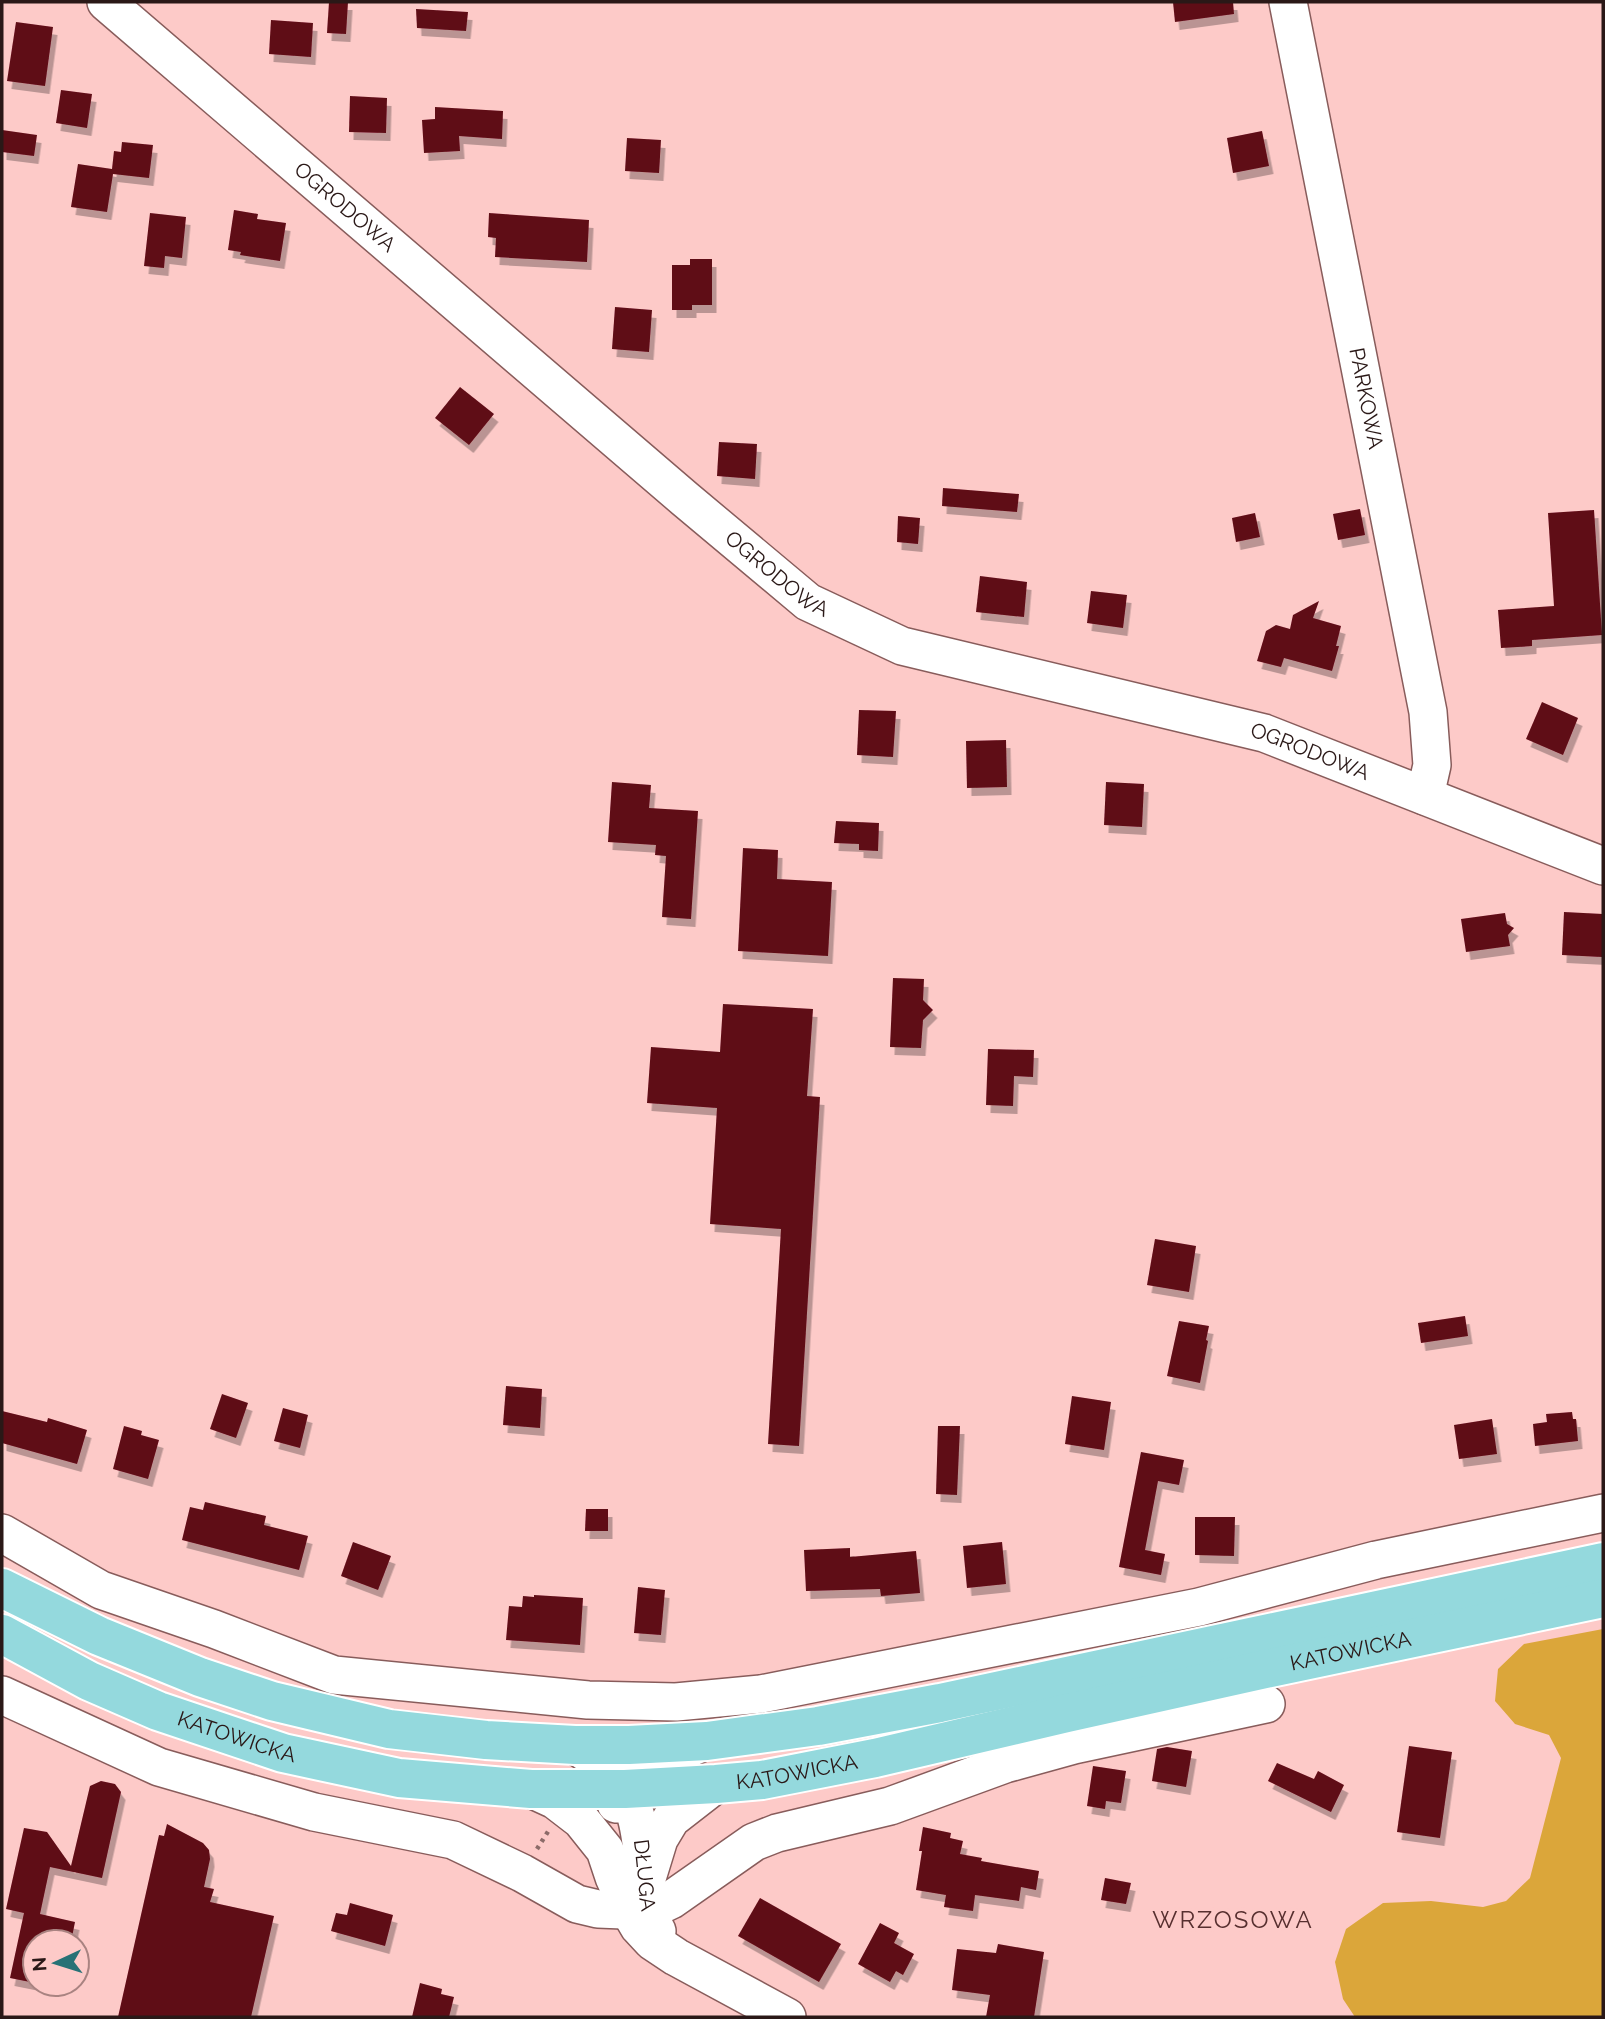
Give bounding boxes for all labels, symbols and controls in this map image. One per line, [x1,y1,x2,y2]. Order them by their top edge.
street label: OGRODOWA [290,156,401,257]
street label: PARKOWA [1344,345,1389,451]
street label: OGRODOWA [720,525,833,622]
street label: OGRODOWA [1248,717,1373,785]
street label: KATOWICKA [1288,1626,1413,1676]
street label: KATOWICKA [174,1705,298,1767]
street label: KATOWICKA [735,1749,860,1794]
street label: DŁUGA [629,1838,661,1913]
district label: WRZOSOWA [1152,1905,1314,1934]
north arrow [21,1928,91,1998]
text: N [28,1956,51,1972]

